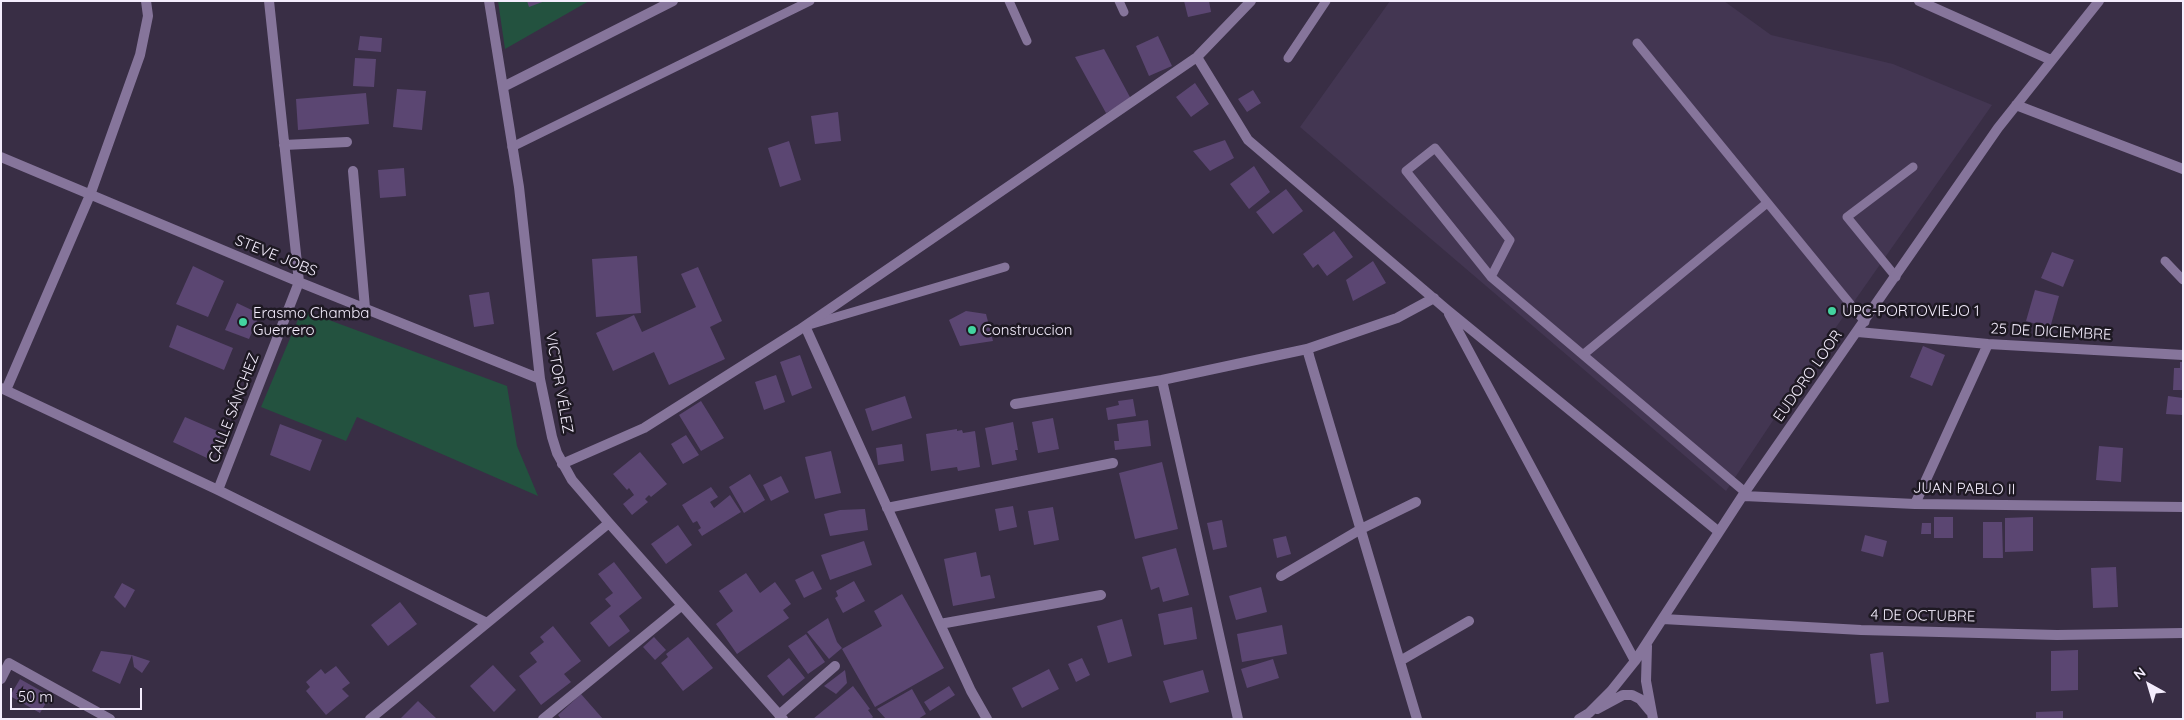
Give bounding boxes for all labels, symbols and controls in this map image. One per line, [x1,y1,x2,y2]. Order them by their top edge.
street label: STEVE JOBS [232,231,320,281]
place label: UPC-PORTOVIEJO 1 [1842,302,1979,320]
place label: Erasmo Chamba Guerrero [253,304,369,339]
marker: UPC-PORTOVIEJO 1 [1826,305,1838,317]
marker: Erasmo Chamba Guerrero [237,316,249,328]
street label: 25 DE DICIEMBRE [1990,320,2112,344]
place label: Construccion [982,321,1072,339]
marker: Construccion [966,324,978,336]
street label: EUDORO LOOR [1770,327,1846,425]
street label: VICTOR VÉLEZ [541,331,577,435]
street label: CALLE SÁNCHEZ [205,351,263,465]
street label: JUAN PABLO II [1913,479,2015,499]
street label: 4 DE OCTUBRE [1870,606,1976,626]
north arrow [2124,660,2174,710]
text: N [2130,663,2149,684]
scale bar [12,678,145,710]
text: 50 m [18,687,53,706]

